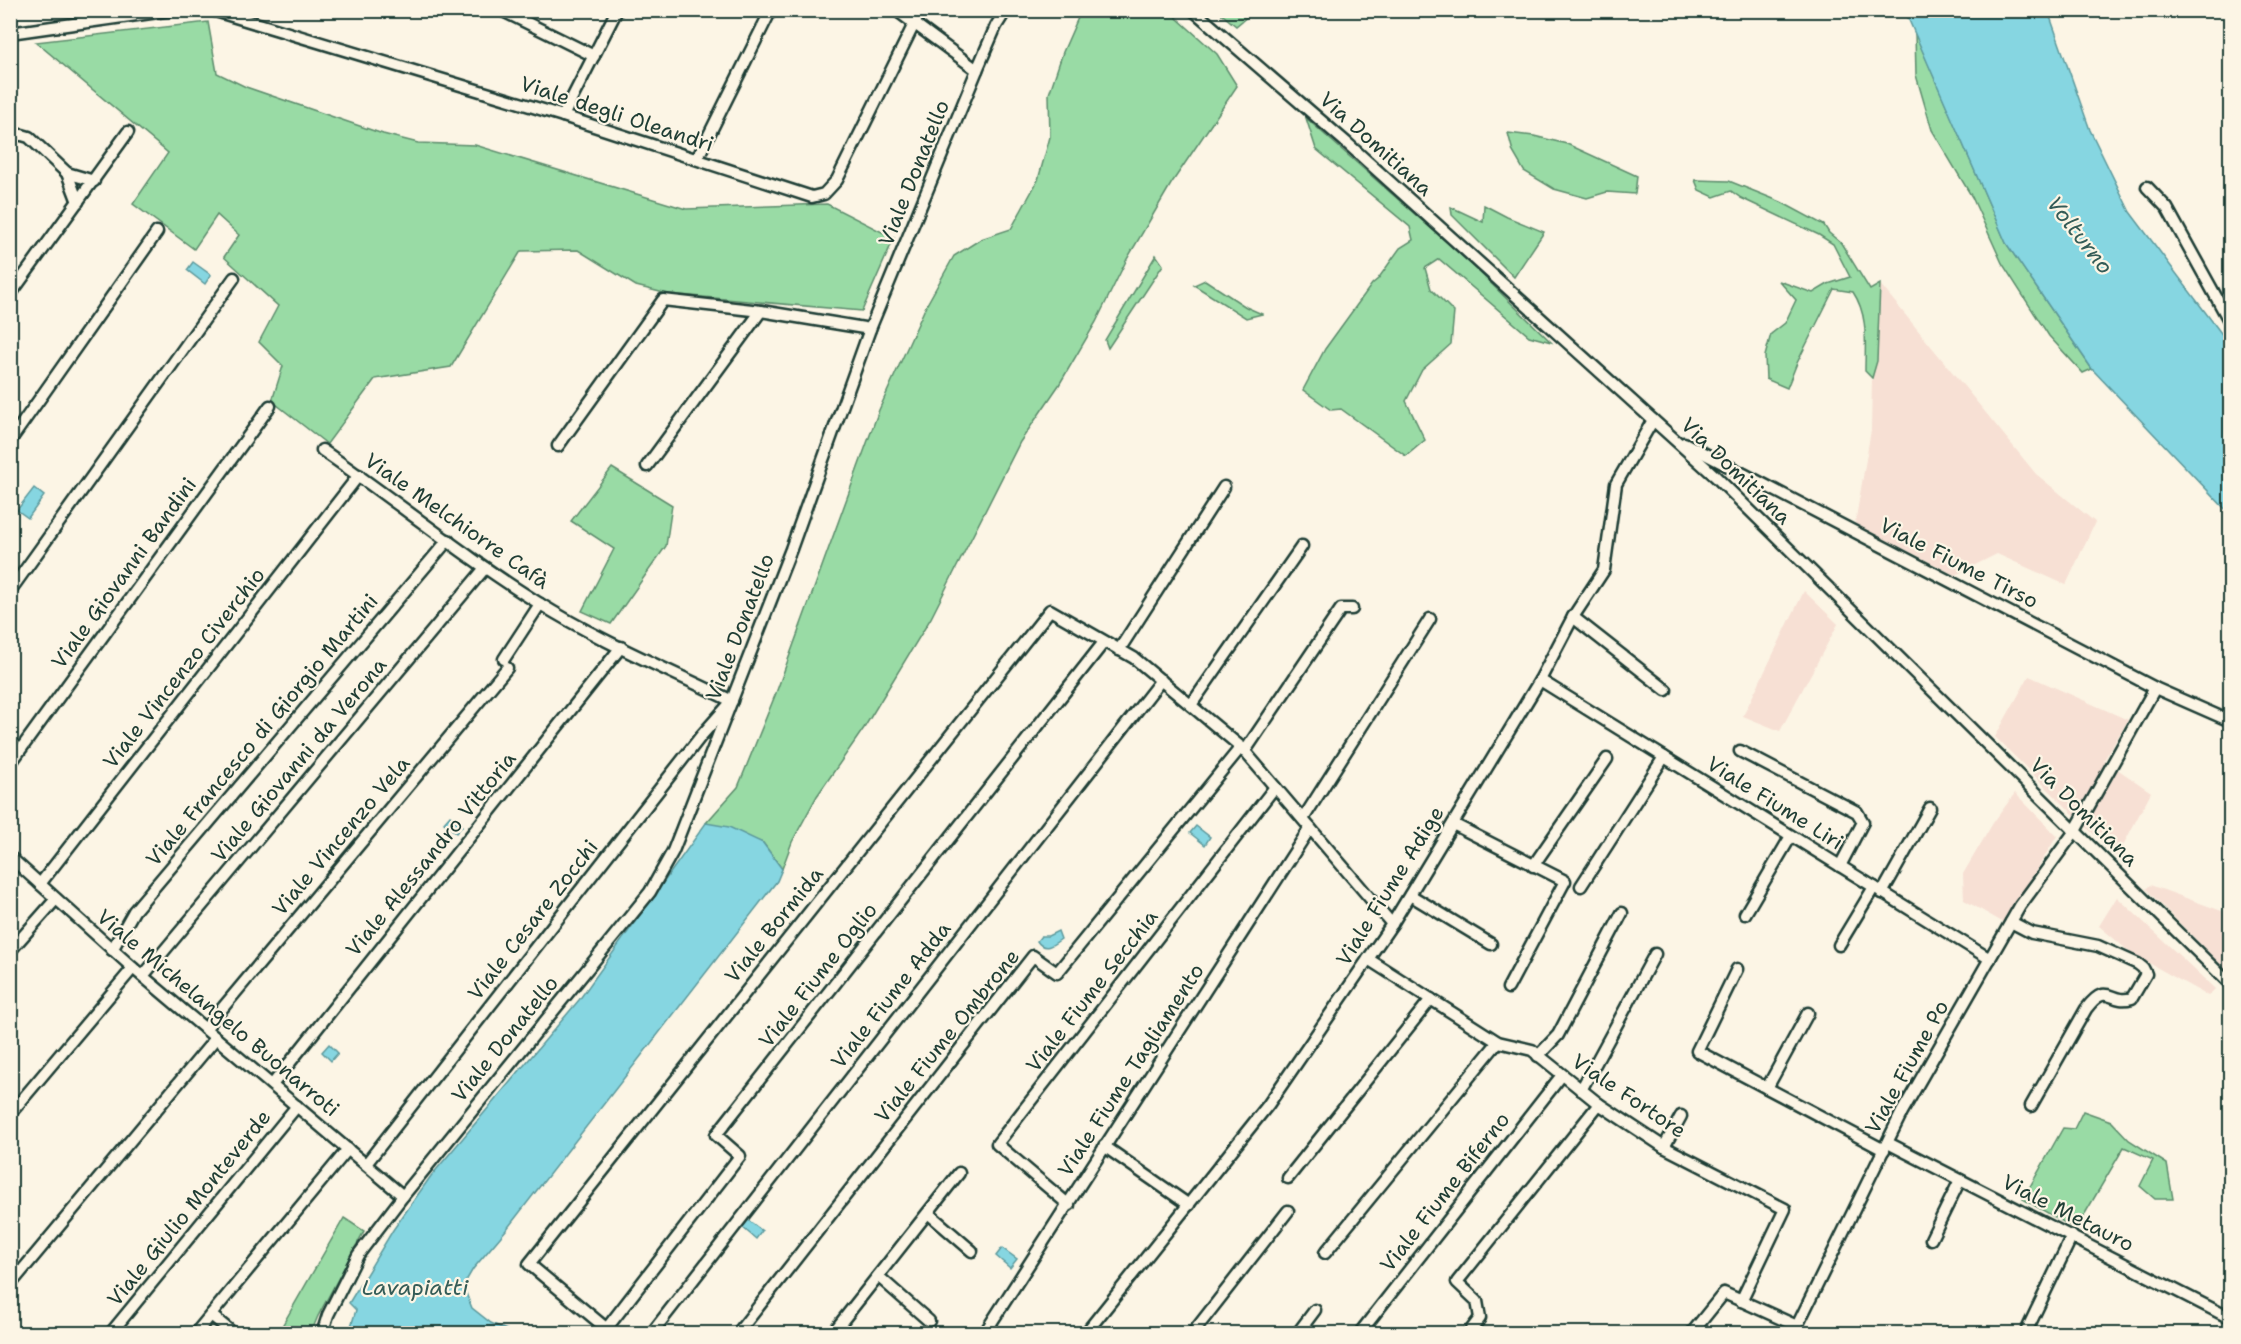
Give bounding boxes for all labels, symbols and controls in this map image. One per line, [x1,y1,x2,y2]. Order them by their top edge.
street label: Viale degli Oleandri [517,69,717,159]
street label: Via Domitiana [1313,86,1439,202]
street label: Viale Donatello [872,96,956,250]
water label: Volturno [2040,190,2120,280]
street label: Via Domitiana [1675,411,1797,531]
street label: Viale Melchiorre Cafà [359,447,555,595]
street label: Viale Giovanni Bandini [45,472,203,674]
street label: Viale Fiume Tirso [1875,511,2043,615]
street label: Viale Donatello [699,550,781,704]
street label: Viale Vincenzo Civerchio [97,562,271,774]
street label: Viale Francesco di Giorgio Martini [140,588,384,872]
street label: Viale Giovanni da Verona [205,652,393,868]
street label: Viale Alessandro Vittoria [340,746,522,962]
street label: Viale Vincenzo Vela [266,750,416,922]
street label: Viale Fiume Liri [1701,750,1849,856]
street label: Via Domitiana [2023,751,2145,873]
street label: Viale Fiume Adige [1330,801,1450,971]
street label: Viale Cesare Zocchi [461,834,605,1006]
street label: Viale Bormida [718,861,830,989]
street label: Viale Fiume Oglio [753,897,883,1053]
street label: Viale Michelangelo Buonarroti [91,903,345,1123]
street label: Viale Fiume Secchia [1020,904,1164,1078]
street label: Viale Fiume Adda [825,916,957,1074]
street label: Viale Fiume Ombrone [868,943,1026,1129]
street label: Viale Fiume Tagliamento [1052,958,1210,1182]
street label: Viale Donatello [445,970,565,1108]
street label: Viale Fiume Po [1859,995,1955,1139]
street label: Viale Fortore [1566,1047,1692,1145]
street label: Viale Giulio Monteverde [101,1104,277,1312]
street label: Viale Fiume Biferno [1374,1106,1516,1278]
street label: Viale Metauro [1997,1168,2139,1258]
water label: Lavapiatti [362,1273,469,1302]

